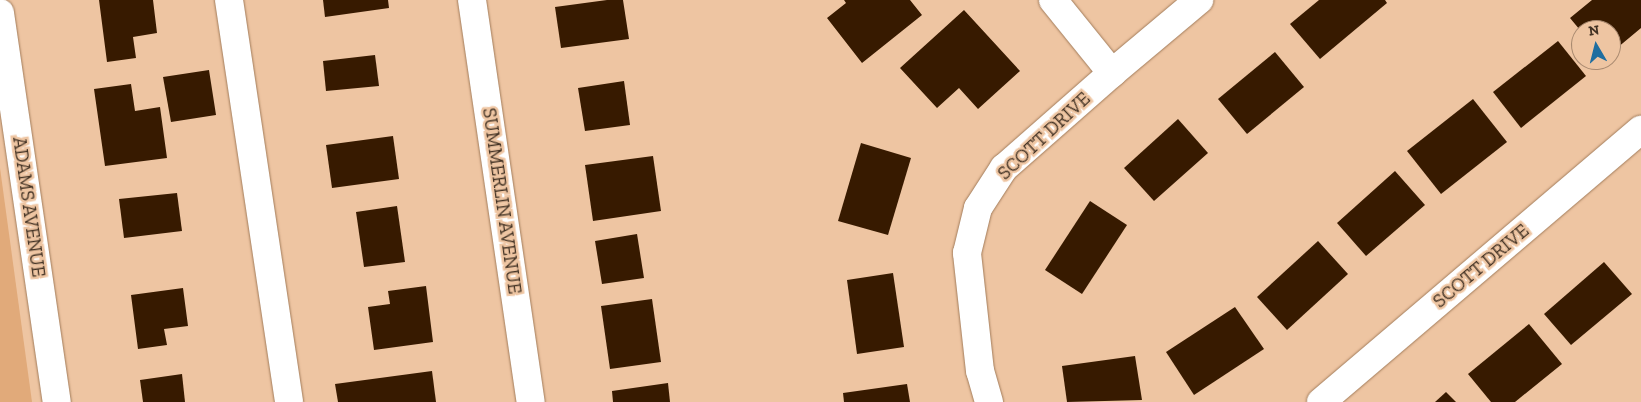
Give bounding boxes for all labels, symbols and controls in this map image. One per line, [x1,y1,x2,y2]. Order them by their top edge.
north arrow [1571,20,1621,70]
text: N [1588,21,1600,40]
street label: SCOTT DRIVE [993,87,1095,185]
street label: SUMMERLIN AVENUE [478,106,526,296]
street label: ADAMS AVENUE [8,135,50,279]
street label: SCOTT DRIVE [1428,219,1534,313]

